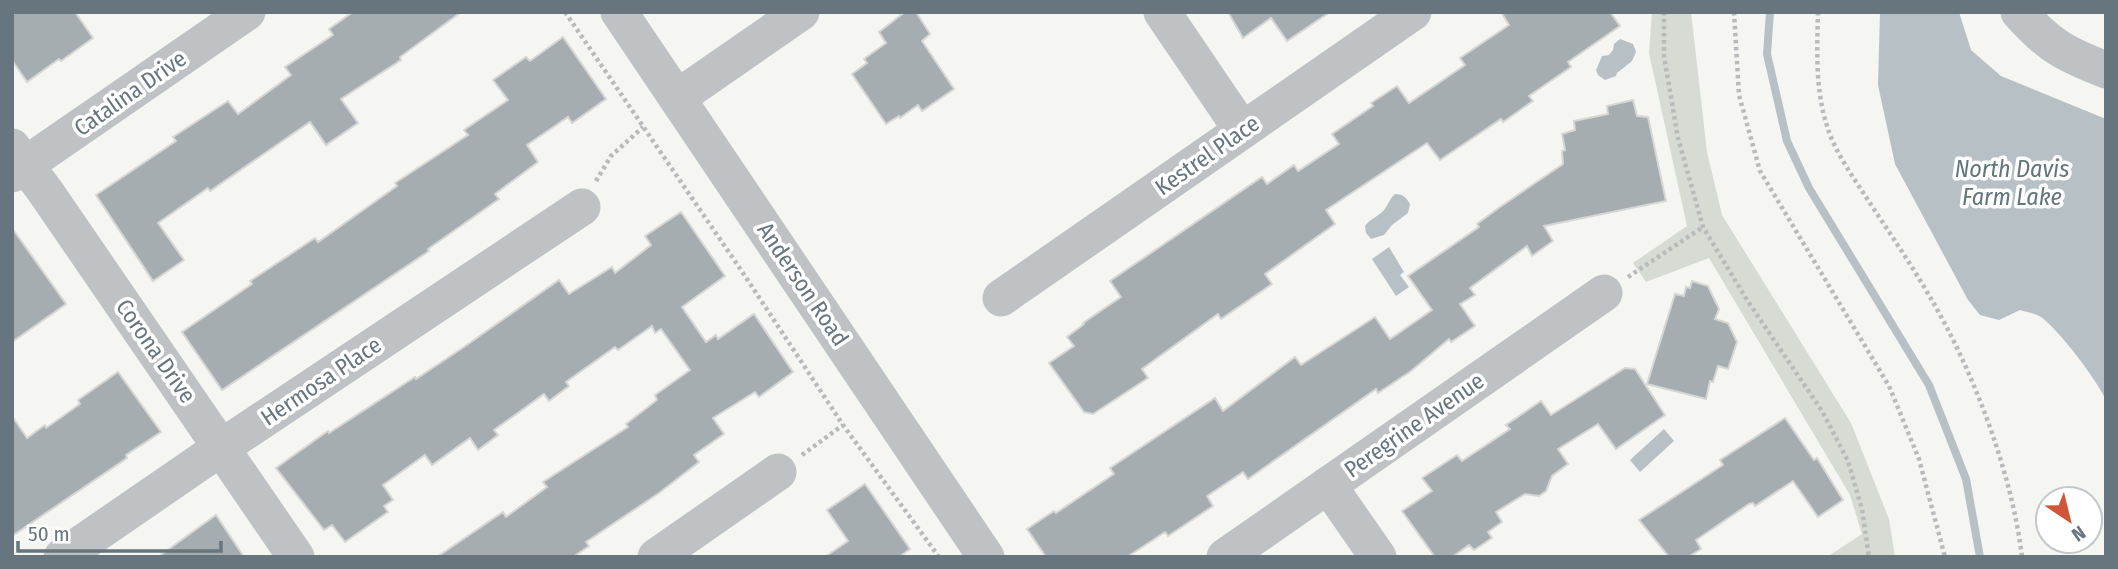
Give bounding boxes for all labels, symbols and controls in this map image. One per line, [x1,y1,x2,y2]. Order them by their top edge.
street label: Catalina Drive [69,44,191,142]
street label: Kestrel Place [1150,109,1264,201]
water label: North Davis Farm Lake [1955,155,2069,211]
street label: Anderson Road [751,217,855,351]
street label: Corona Drive [110,294,202,408]
street label: Hermosa Place [255,330,387,432]
street label: Peregrine Avenue [1339,366,1489,484]
north arrow [2034,485,2104,555]
scale bar [18,510,220,554]
text: 50 m [28,521,70,547]
text: N [2067,521,2090,546]

